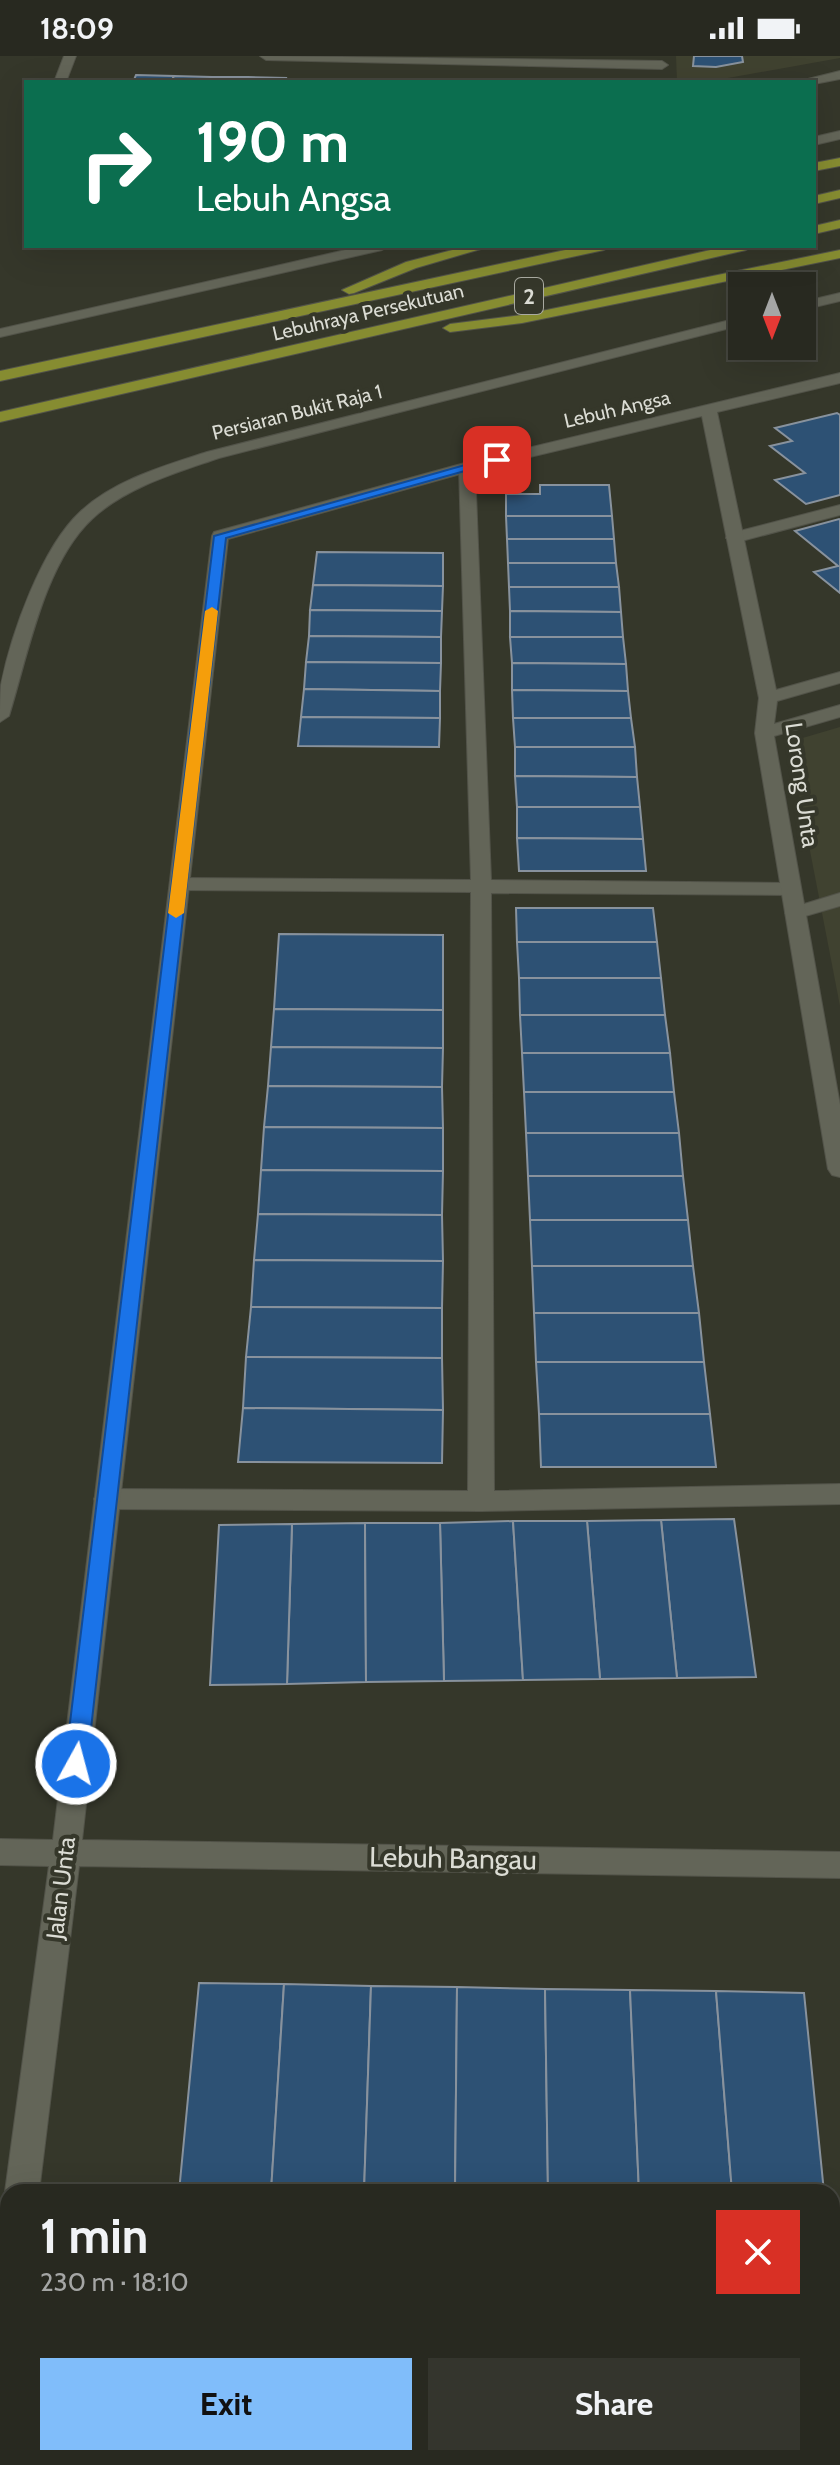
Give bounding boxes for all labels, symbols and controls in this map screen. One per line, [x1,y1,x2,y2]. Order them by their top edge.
text: 18:09 [40,10,114,47]
text: 190 m [196,108,349,176]
icon: right [64,112,168,216]
text: Lebuh Angsa [196,176,391,220]
north arrow [728,272,816,360]
map controls [728,272,816,360]
street label: Lebuhraya Persekutuan [270,278,466,346]
road number: 2 [515,278,543,314]
street label: Persiaran Bukit Raja 1 [209,379,385,445]
street label: Lebuh Angsa [562,385,673,433]
pin [463,426,531,494]
icon: arrive [475,438,519,482]
street label: Lorong Unta [779,720,826,850]
position arrow [34,1722,118,1806]
street label: Jalan Unta [40,1834,81,1942]
street label: Lebuh Bangau [369,1840,537,1876]
text: 1 min [40,2207,148,2265]
button: close [716,2210,800,2294]
text: 230 m · 18:10 [40,2266,189,2298]
button: Exit [40,2358,412,2450]
button: Share [428,2358,800,2450]

